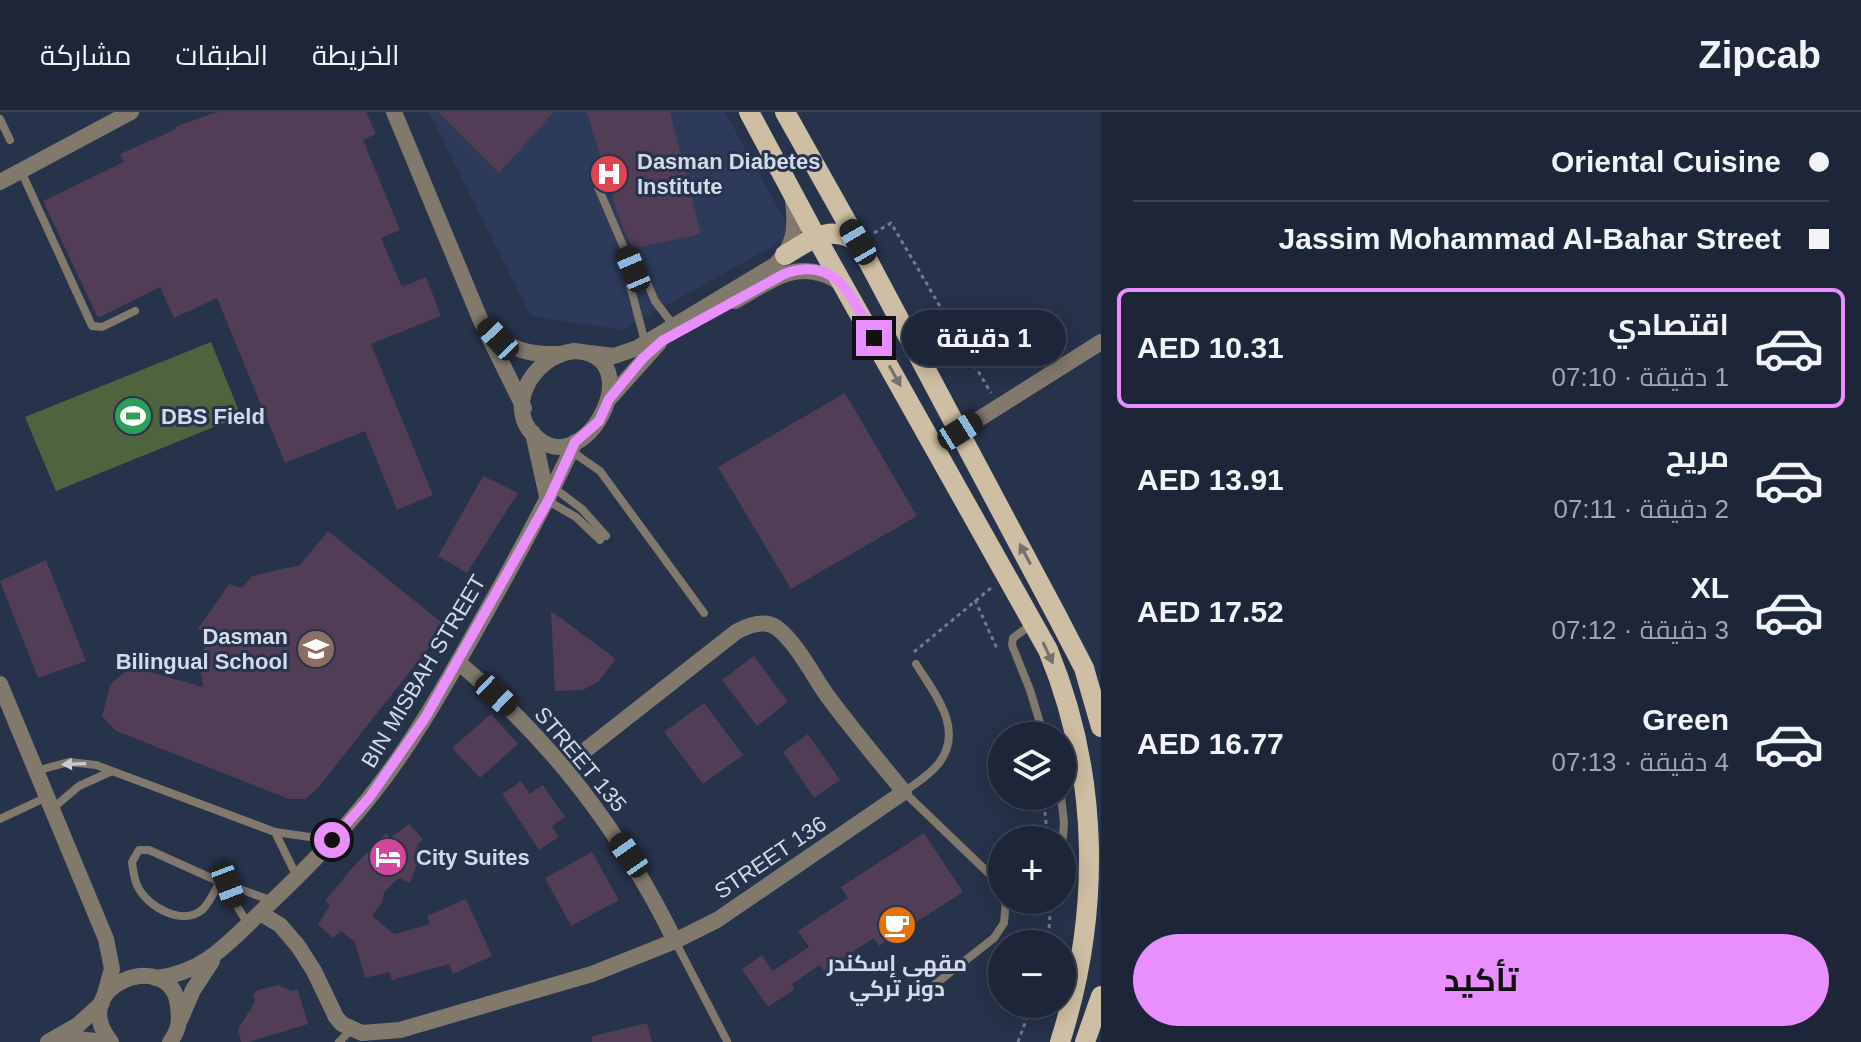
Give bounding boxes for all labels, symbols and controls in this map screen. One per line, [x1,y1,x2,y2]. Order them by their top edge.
text: Zipcab [1699,34,1821,76]
text: مشاركة [40,40,131,71]
text: الطبقات [175,40,268,71]
text: الخريطة [312,40,399,71]
text: Oriental Cuisine [1551,145,1781,178]
place label: Dasman Diabetes Institute [637,149,820,199]
hospital icon: Dasman Diabetes Institute [588,153,630,195]
car [836,215,880,269]
text: Jassim Mohammad Al-Bahar Street [1279,222,1781,255]
car [613,242,653,296]
text: اقتصادي [1608,308,1729,341]
callout: 1 دقيقة [902,310,1066,366]
icon: car [1753,312,1825,384]
car [473,313,523,365]
route end [856,320,892,356]
text: 1 دقيقة [936,323,1032,353]
text: AED 10.31 [1137,331,1284,364]
text: 1 دقيقة · 07:10 [1551,362,1729,392]
one-way arrow [888,365,902,387]
sports icon: DBS Field [112,395,154,437]
place label: DBS Field [161,404,265,429]
car [933,408,987,454]
text: مريح [1666,440,1729,473]
icon: car [1753,444,1825,516]
text: AED 13.91 [1137,463,1284,496]
text: 2 دقيقة · 07:11 [1553,494,1729,524]
one-way arrow [1018,543,1031,566]
street label: BIN MISBAH STREET [356,571,491,772]
text: XL [1691,571,1729,604]
icon: car [1753,576,1825,648]
text: AED 17.52 [1137,595,1284,628]
text: 3 دقيقة · 07:12 [1551,615,1729,645]
place label: Dasman Bilingual School [116,624,288,674]
school or university icon: Dasman Bilingual School [295,628,337,670]
one-way arrow [1041,641,1055,664]
car [470,670,522,720]
street label: STREET 135 [530,702,632,817]
text: Green [1642,703,1729,736]
icon: car [1753,708,1825,780]
map controls [988,722,1076,1018]
button: layers [988,722,1076,810]
text: AED 16.77 [1137,727,1284,760]
text: 4 دقيقة · 07:13 [1551,747,1729,777]
one-way arrow [61,758,86,771]
street label: STREET 136 [710,811,831,904]
route start [314,822,350,858]
button: + [988,826,1076,914]
car [605,828,653,882]
hotel icon: City Suites [367,836,409,878]
place label: City Suites [416,845,530,870]
car [208,858,248,912]
cafe icon: مقهى إسكندر دونر تركي [876,904,918,946]
button: − [988,930,1076,1018]
button: تأكيد [1133,934,1829,1026]
place label: مقهى إسكندر دونر تركي [826,951,967,1006]

